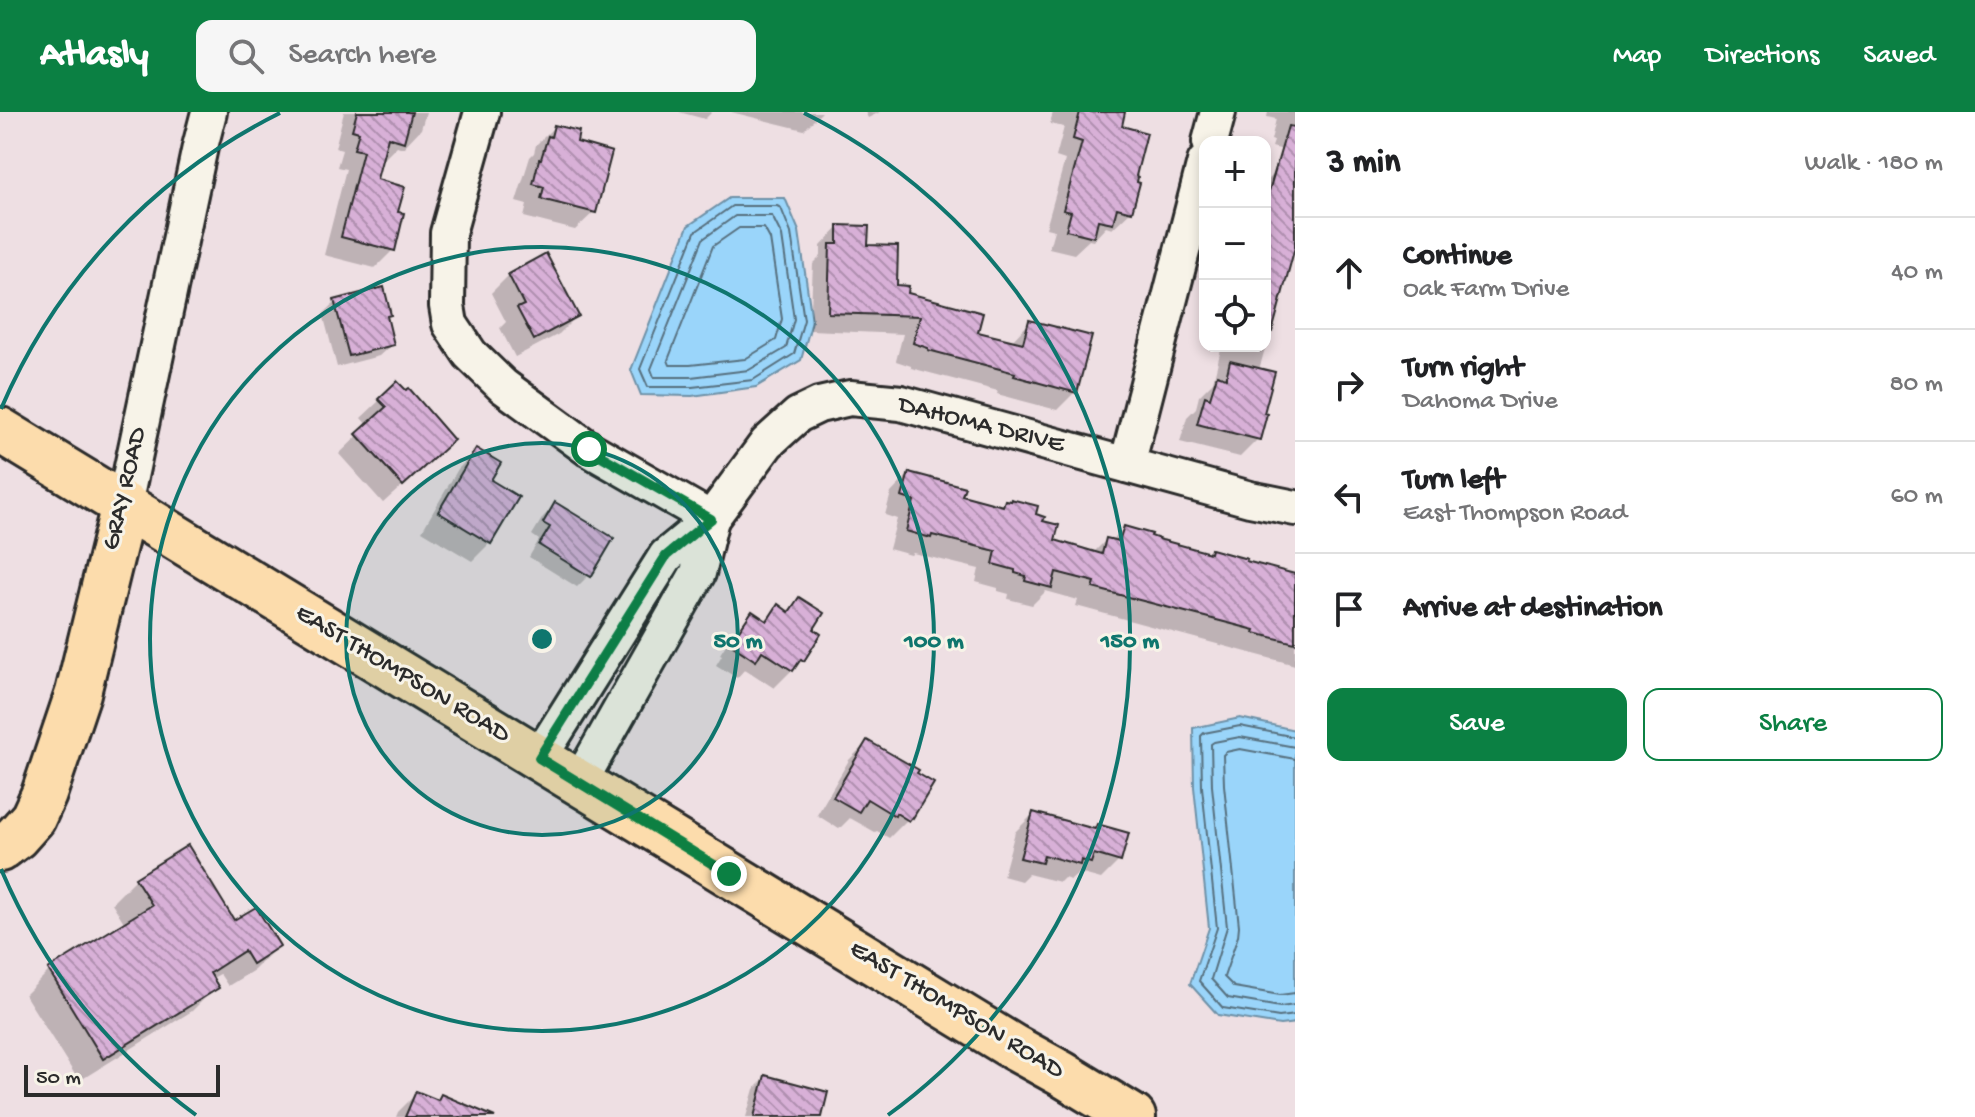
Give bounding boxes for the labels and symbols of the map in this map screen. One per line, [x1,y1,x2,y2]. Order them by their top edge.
street label: DAHOMA DRIVE [893,390,1068,462]
street label: GRAY ROAD [97,424,155,553]
route start [571,431,607,467]
street label: EAST THOMPSON ROAD [289,599,515,751]
centre of rings [528,625,556,653]
text: 50 m [714,628,762,657]
text: 100 m [903,628,964,657]
text: 150 m [1100,628,1159,657]
route end [711,856,747,892]
street label: EAST THOMPSON ROAD [843,935,1069,1087]
scale bar [24,1061,220,1097]

